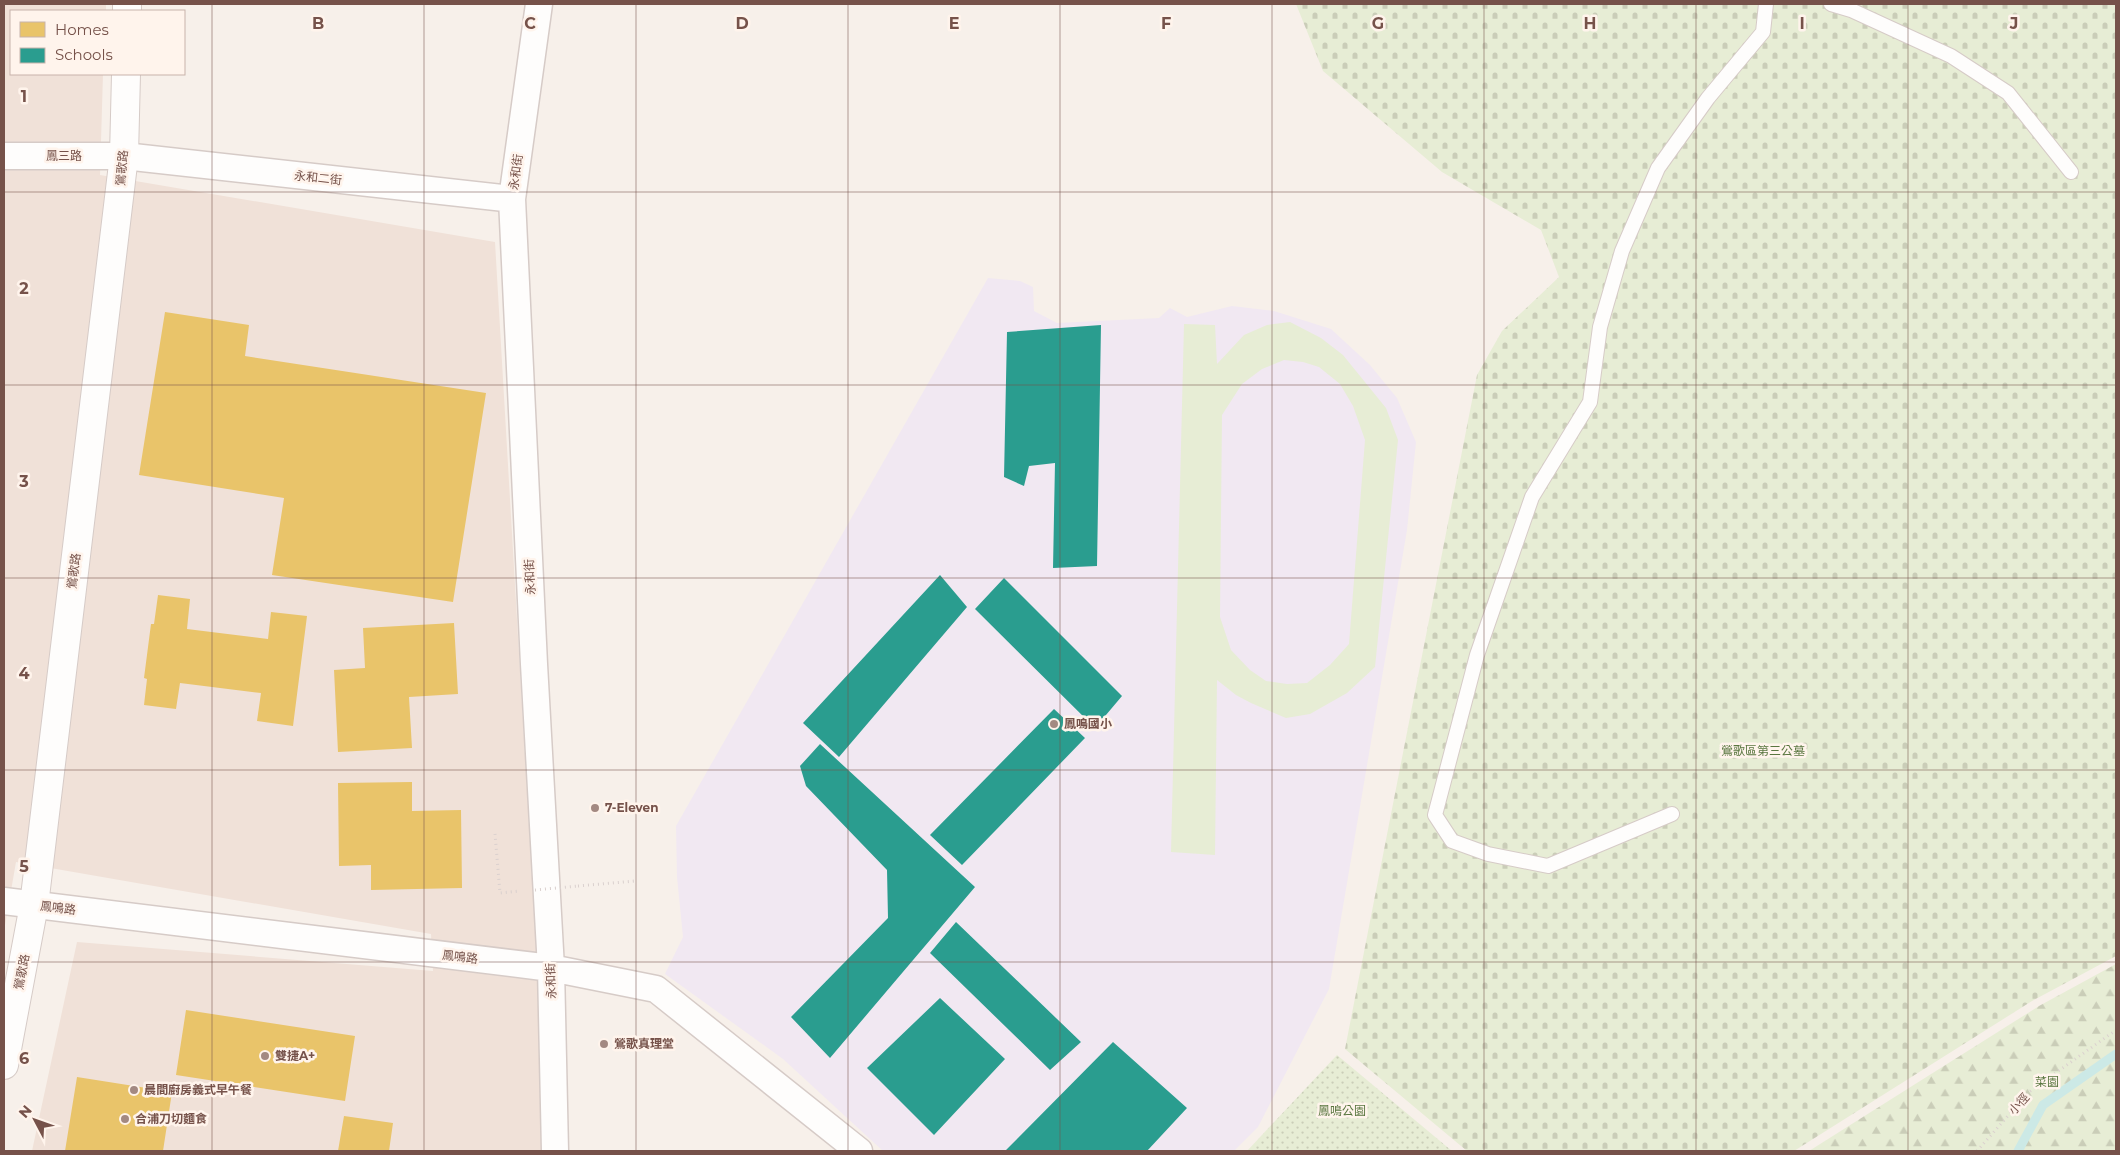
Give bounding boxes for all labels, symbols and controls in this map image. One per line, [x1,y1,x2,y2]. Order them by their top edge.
legend [10,10,185,75]
text: B [312,14,324,33]
text: C [524,14,536,33]
text: D [735,14,749,33]
text: E [949,14,959,33]
text: F [1161,14,1171,33]
text: G [1372,14,1384,33]
text: H [1584,14,1596,33]
text: I [1799,14,1805,33]
text: J [2009,14,2018,33]
text: Homes [55,20,109,39]
text: Schools [55,45,113,64]
text: 1 [21,87,27,106]
street label: 鳳三路 [46,148,82,163]
street label: 鶯歌路 [112,149,131,187]
street label: 永和街 [506,153,525,191]
street label: 永和二街 [293,168,343,187]
text: 2 [19,279,29,298]
text: 3 [18,472,29,491]
street label: 鶯歌路 [64,552,83,590]
street label: 永和街 [521,559,538,595]
text: 4 [18,664,30,683]
place label: 鳳鳴國小 [1064,716,1112,731]
marker: 鳳鳴國小 [1048,718,1060,730]
park label: 鶯歌區第三公墓 [1721,743,1805,758]
place label: 7-Eleven [605,800,658,815]
marker: 7-Eleven [589,802,601,814]
text: 5 [19,857,29,876]
street label: 鳳鳴路 [39,898,77,917]
street label: 鳳鳴路 [441,947,479,966]
street label: 鶯歌路 [11,953,32,991]
street label: 永和街 [542,963,559,999]
place label: 鶯歌真理堂 [614,1036,674,1051]
marker: 鶯歌真理堂 [598,1038,610,1050]
place label: 雙捷A+ [275,1048,315,1063]
text: 6 [19,1049,29,1068]
marker: 雙捷A+ [259,1050,271,1062]
park label: 菜園 [2035,1074,2059,1089]
place label: 晨間廚房義式早午餐 [144,1082,252,1097]
marker: 晨間廚房義式早午餐 [128,1084,140,1096]
street label: 小徑 [2005,1090,2032,1118]
north arrow [10,1095,60,1145]
text: N [15,1101,36,1122]
park label: 鳳鳴公園 [1318,1103,1366,1118]
place label: 合浦刀切麵食 [135,1111,207,1126]
marker: 合浦刀切麵食 [119,1113,131,1125]

